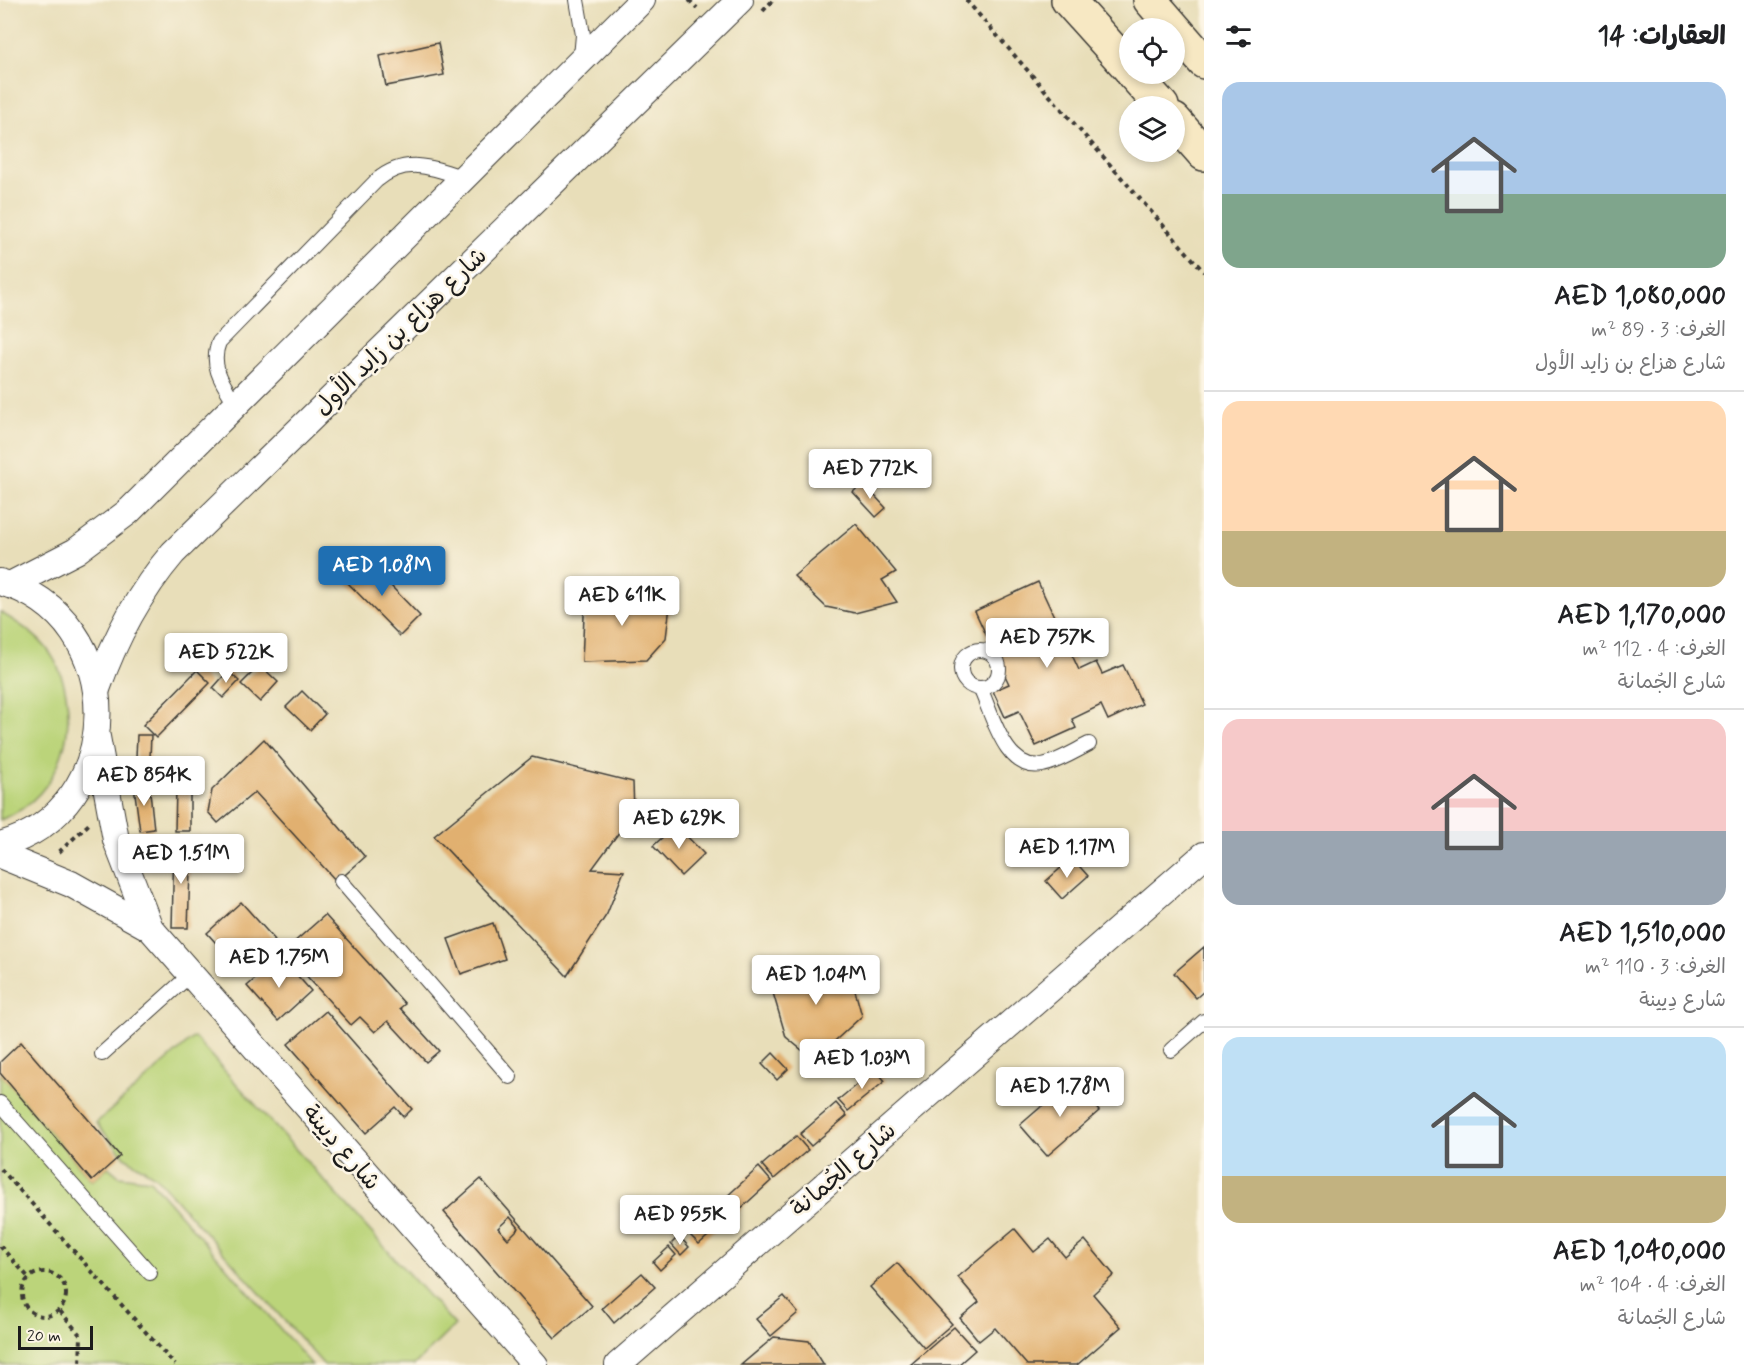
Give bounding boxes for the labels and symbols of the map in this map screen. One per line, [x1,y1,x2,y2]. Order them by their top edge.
street label: شارع هزاع بن زايد الأول [306,239,494,423]
pin: AED 772K [808,449,932,500]
pin: AED 1.08M [313,546,451,597]
pin: AED 611K [560,576,684,627]
pin: AED 757K [985,618,1109,669]
pin: AED 522K [164,633,288,684]
pin: AED 854K [82,756,206,807]
pin: AED 629K [617,799,741,850]
pin: AED 1.17M [998,828,1136,879]
pin: AED 1.51M [112,834,250,885]
pin: AED 1.75M [210,938,348,989]
pin: AED 1.04M [747,955,885,1006]
pin: AED 1.03M [793,1039,931,1090]
pin: AED 1.78M [991,1067,1129,1118]
street label: شارع دِيينة [295,1098,387,1197]
street label: شارع الجُمانة [785,1116,903,1224]
pin: AED 955K [618,1195,742,1246]
scale bar [18,1323,93,1350]

